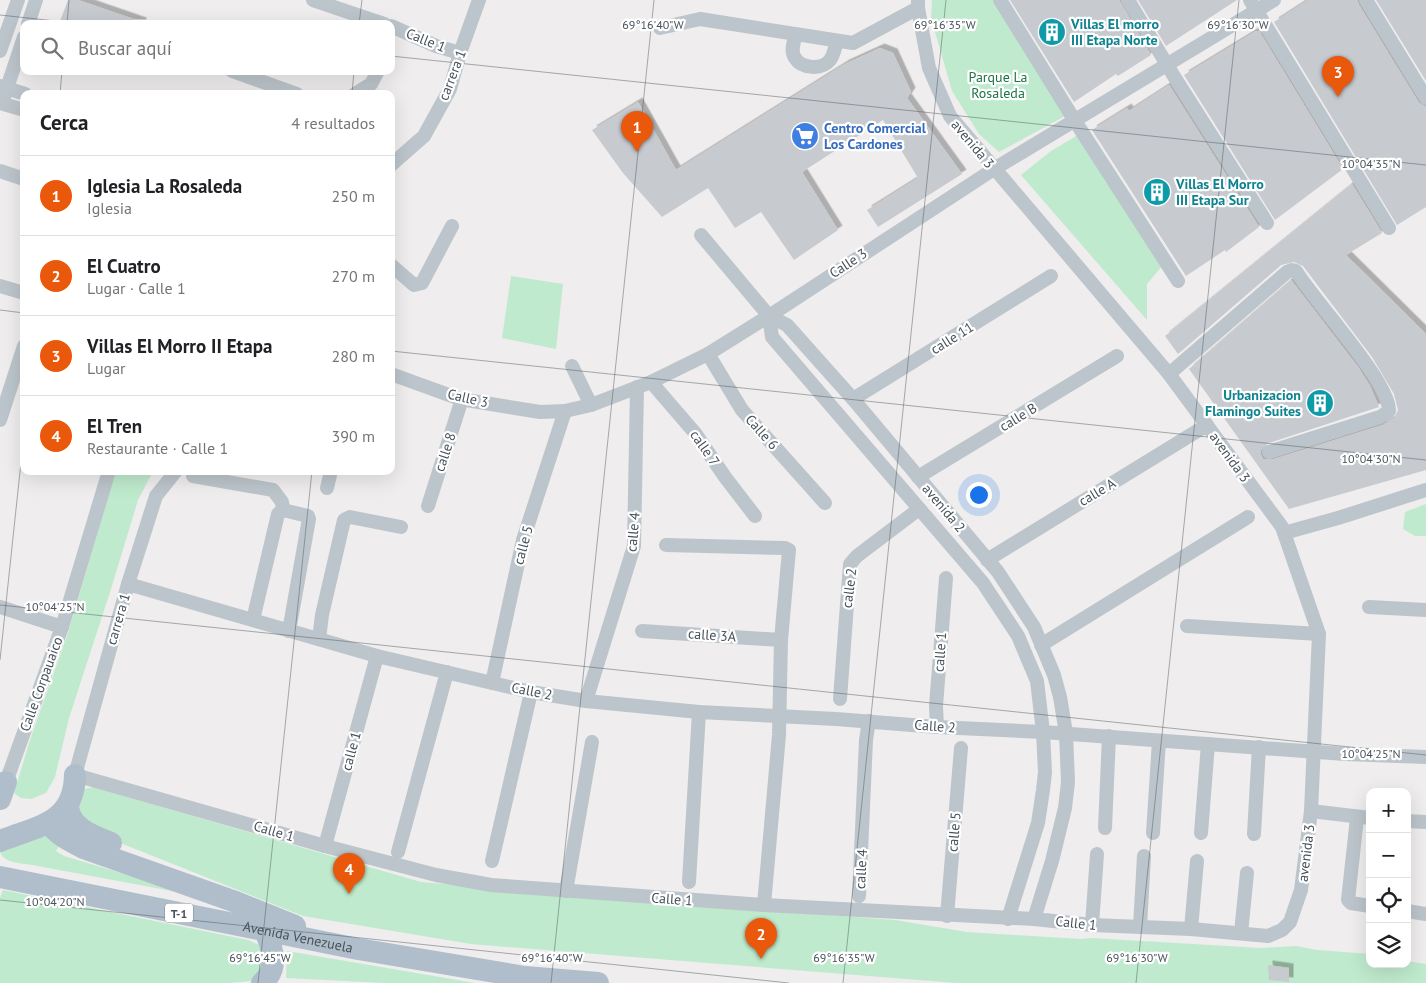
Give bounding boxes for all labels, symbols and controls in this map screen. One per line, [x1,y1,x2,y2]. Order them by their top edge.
place label: Villas El morro III Etapa Norte [1070,15,1159,49]
text: 69°16'40"W [622,17,684,32]
text: 69°16'35"W [914,17,976,32]
building icon: Villas El morro III Etapa Norte [1037,17,1067,47]
text: 69°16'30"W [1207,17,1269,32]
search box [20,20,395,75]
street label: Calle 1 [403,24,449,56]
icon: search [38,34,66,62]
text: Buscar aquí [78,36,172,60]
street label: carrera 1 [434,47,470,103]
pin: 3 [1322,56,1354,97]
park label: Parque La Rosaleda [969,68,1027,102]
text: Cerca [40,109,89,136]
pin: 1 [621,111,653,152]
text: 4 resultados [291,113,375,133]
street label: avenida 3 [947,116,999,172]
place label: Centro Comercial Los Cardones [824,119,927,153]
supermarket icon: Centro Comercial Los Cardones [790,121,820,151]
text: 10°04'35"N [1341,156,1401,171]
text: Iglesia La Rosaleda [87,174,242,198]
place label: Villas El Morro III Etapa Sur [1175,175,1264,209]
building icon: Villas El Morro III Etapa Sur [1142,177,1172,207]
text: 1 [51,186,61,206]
text: 250 m [332,186,375,206]
text: Iglesia [87,198,132,218]
street label: Calle 3 [826,244,870,282]
text: El Cuatro [87,254,161,278]
text: 2 [51,266,61,286]
text: 270 m [332,266,375,286]
text: Lugar · Calle 1 [87,278,186,298]
street label: calle 11 [927,318,977,358]
text: Villas El Morro II Etapa [87,334,272,358]
text: 3 [51,346,61,366]
text: 280 m [332,346,375,366]
text: Lugar [87,358,126,378]
street label: Calle 3 [446,385,490,411]
place label: Urbanizacion Flamingo Suites [1205,386,1301,420]
building icon: Urbanizacion Flamingo Suites [1305,388,1335,418]
street label: calle B [996,399,1040,435]
street label: Calle 6 [741,411,783,453]
text: El Tren [87,414,142,438]
text: 4 [51,426,61,446]
text: 390 m [332,426,375,446]
street label: calle 7 [686,426,724,470]
street label: avenida 3 [1206,428,1254,486]
street label: calle 8 [430,430,460,474]
text: Restaurante · Calle 1 [87,438,228,458]
text: 10°04'30"N [1341,451,1401,466]
street label: calle A [1075,474,1119,510]
street label: avenida 2 [918,480,970,536]
your location [966,482,992,508]
street label: calle 4 [622,511,644,553]
street label: calle 5 [509,523,537,567]
street label: calle 2 [838,567,860,609]
street label: carrera 1 [102,591,134,647]
text: 10°04'25"N [25,599,85,614]
street label: calle 3A [687,624,737,646]
street label: calle 1 [930,631,950,673]
street label: Calle Corpauaico [15,634,67,734]
street label: Calle 2 [510,678,554,704]
street label: Calle 2 [914,716,956,736]
street label: calle 1 [337,729,365,773]
text: 10°04'25"N [1341,746,1401,761]
map controls [1366,788,1411,968]
button: + [1366,788,1411,833]
street label: calle 5 [943,811,965,853]
street label: Calle 1 [252,817,296,845]
street label: avenida 3 [1294,823,1318,883]
button: − [1366,833,1411,878]
street label: calle 4 [851,848,871,889]
pin: 4 [333,853,365,894]
button: locate [1366,878,1411,923]
street label: Calle 1 [651,889,693,909]
text: 10°04'20"N [25,894,85,909]
road number: T-1 [165,904,193,922]
street label: Calle 1 [1054,912,1098,934]
street label: Avenida Venezuela [242,917,355,957]
pin: 2 [745,918,777,959]
button: layers [1366,923,1411,968]
text: 69°16'45"W [229,950,291,965]
text: 69°16'40"W [521,950,583,965]
text: 69°16'35"W [813,950,875,965]
text: 69°16'30"W [1106,950,1168,965]

